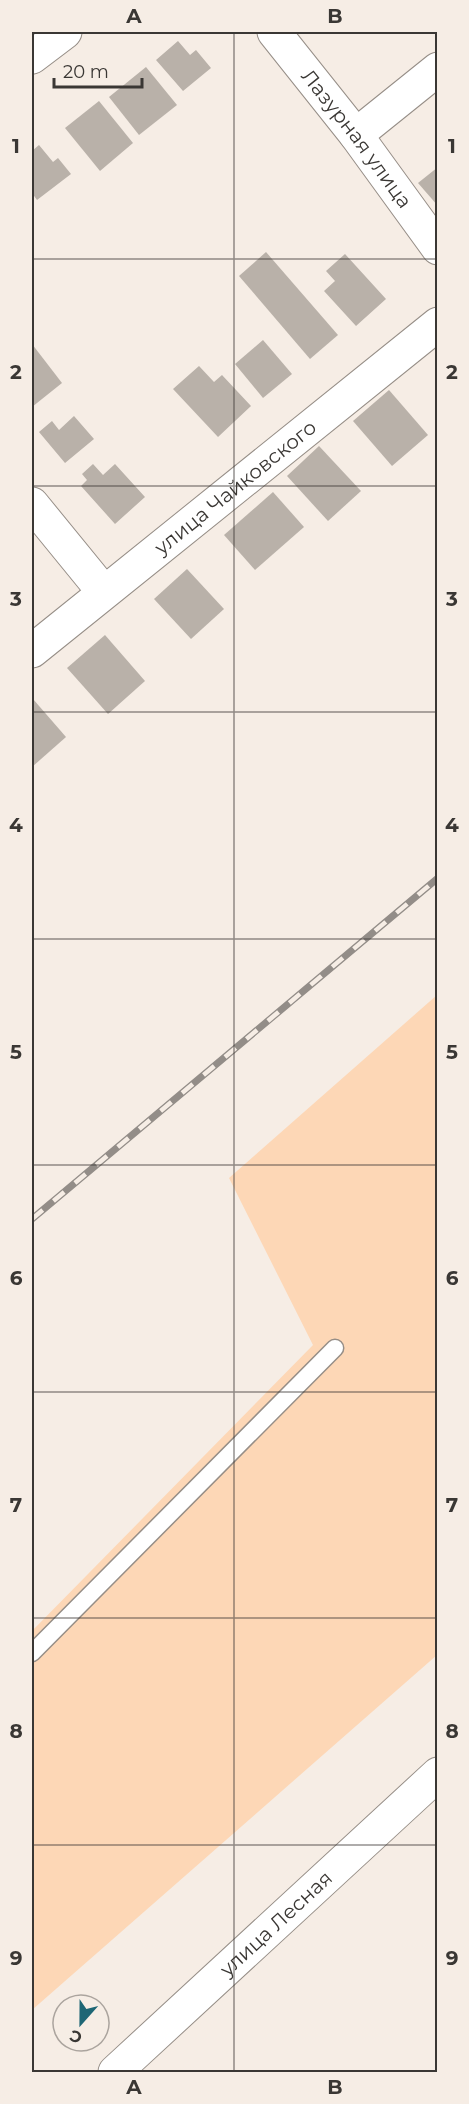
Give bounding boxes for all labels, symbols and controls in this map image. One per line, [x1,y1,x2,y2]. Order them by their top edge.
text: A [125,4,142,28]
text: B [327,4,343,28]
scale bar [54,51,142,89]
text: 20 m [63,61,109,83]
street label: Лазурная улица [296,64,417,213]
text: 1 [12,134,20,158]
text: 1 [448,134,456,158]
text: 2 [10,360,22,384]
text: 2 [446,360,458,384]
street label: улица Чайковского [149,415,321,560]
text: 3 [9,587,22,611]
text: 3 [445,587,458,611]
text: 4 [9,813,23,837]
text: 4 [445,813,459,837]
text: 5 [10,1040,22,1064]
text: 5 [446,1040,458,1064]
text: 6 [10,1266,23,1290]
text: 6 [446,1266,459,1290]
text: 7 [10,1493,22,1517]
text: 7 [446,1493,458,1517]
text: 8 [9,1719,23,1743]
text: 8 [445,1719,459,1743]
street label: улица Лесная [214,1866,337,1982]
text: 9 [10,1946,22,1970]
text: 9 [446,1946,458,1970]
north arrow [51,1993,111,2053]
text: С [67,2025,85,2047]
text: A [125,2075,142,2099]
text: B [327,2075,343,2099]

